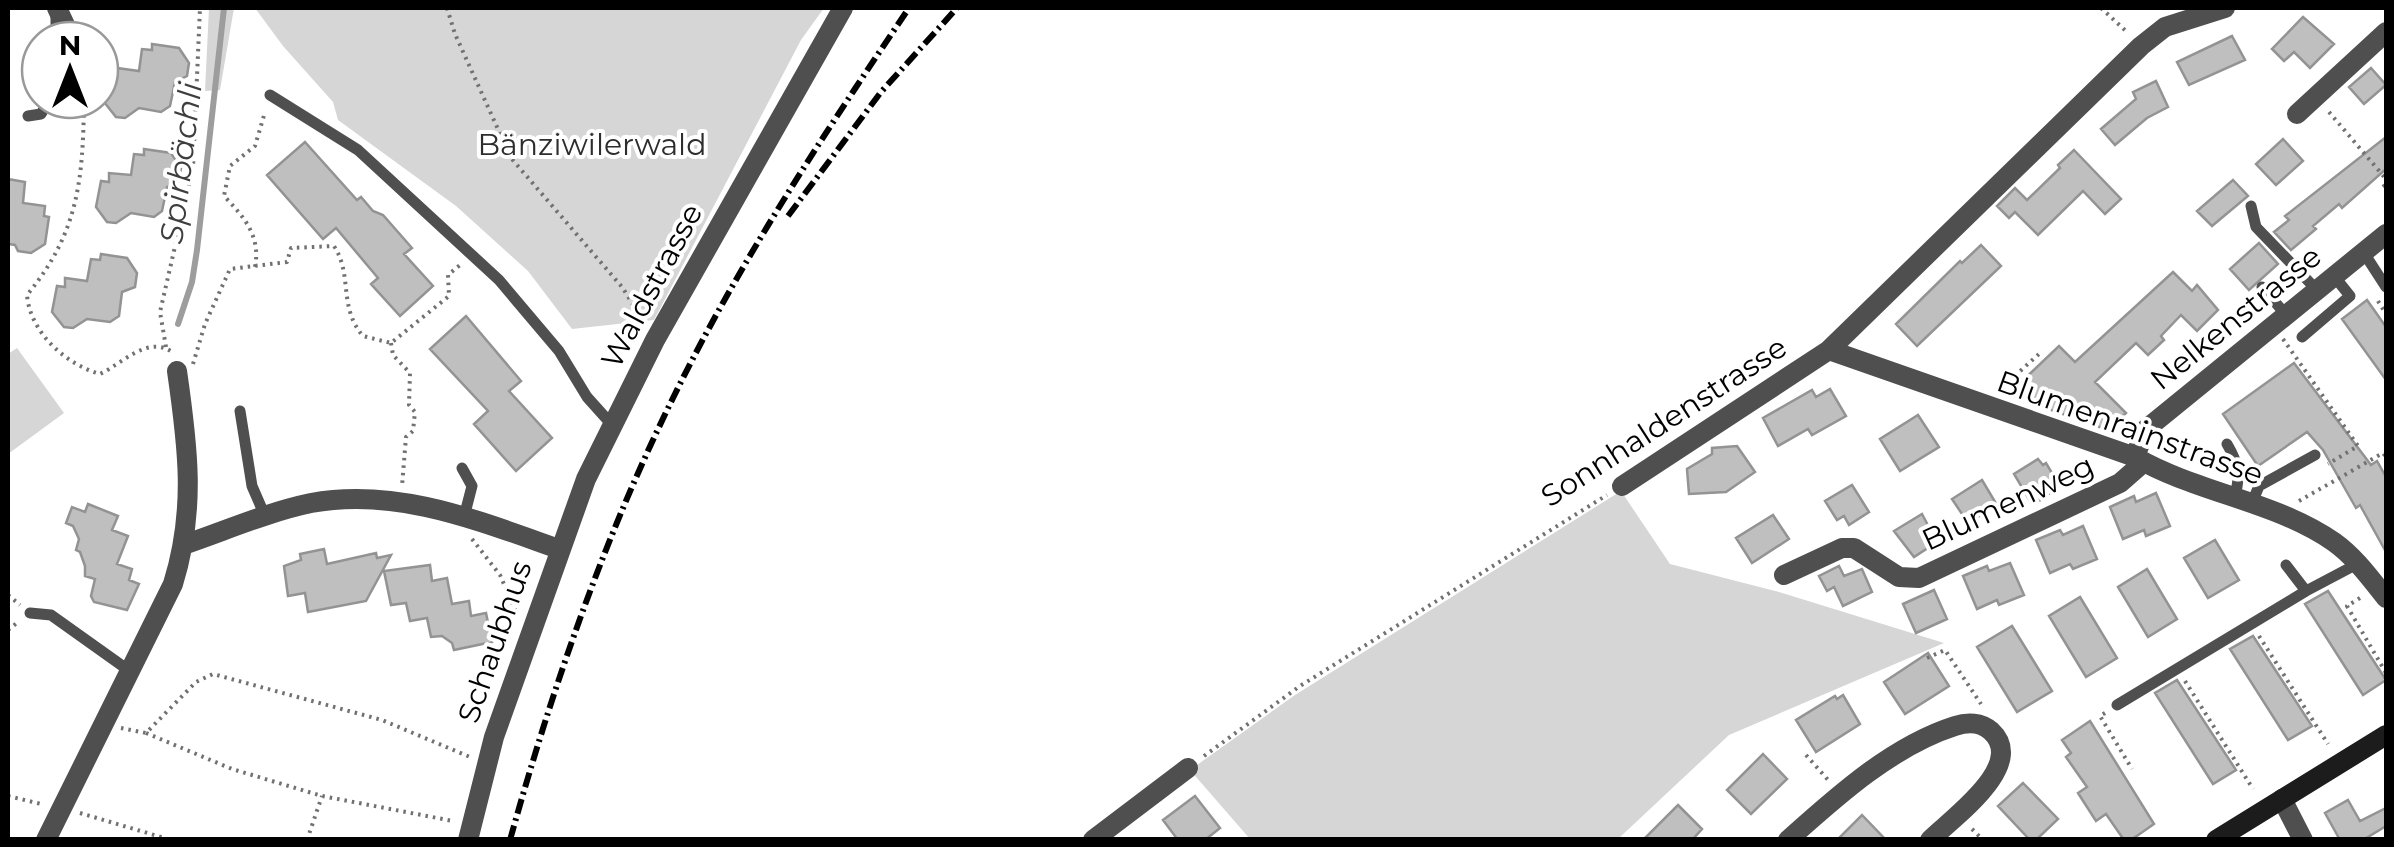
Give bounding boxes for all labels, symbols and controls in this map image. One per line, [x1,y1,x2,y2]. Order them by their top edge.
north arrow [20,20,120,120]
text: N [59,28,81,62]
water label: Spirbächli [151,79,210,246]
park label: Bänziwilerwald [477,126,707,163]
street label: Waldstrasse [593,197,710,374]
street label: Nelkenstrasse [2143,237,2329,398]
street label: Sonnhaldenstrasse [1534,328,1793,515]
street label: Blumenrainstrasse [1992,362,2268,493]
street label: Blumenweg [1916,447,2100,558]
street label: Schaubhus [450,556,539,728]

